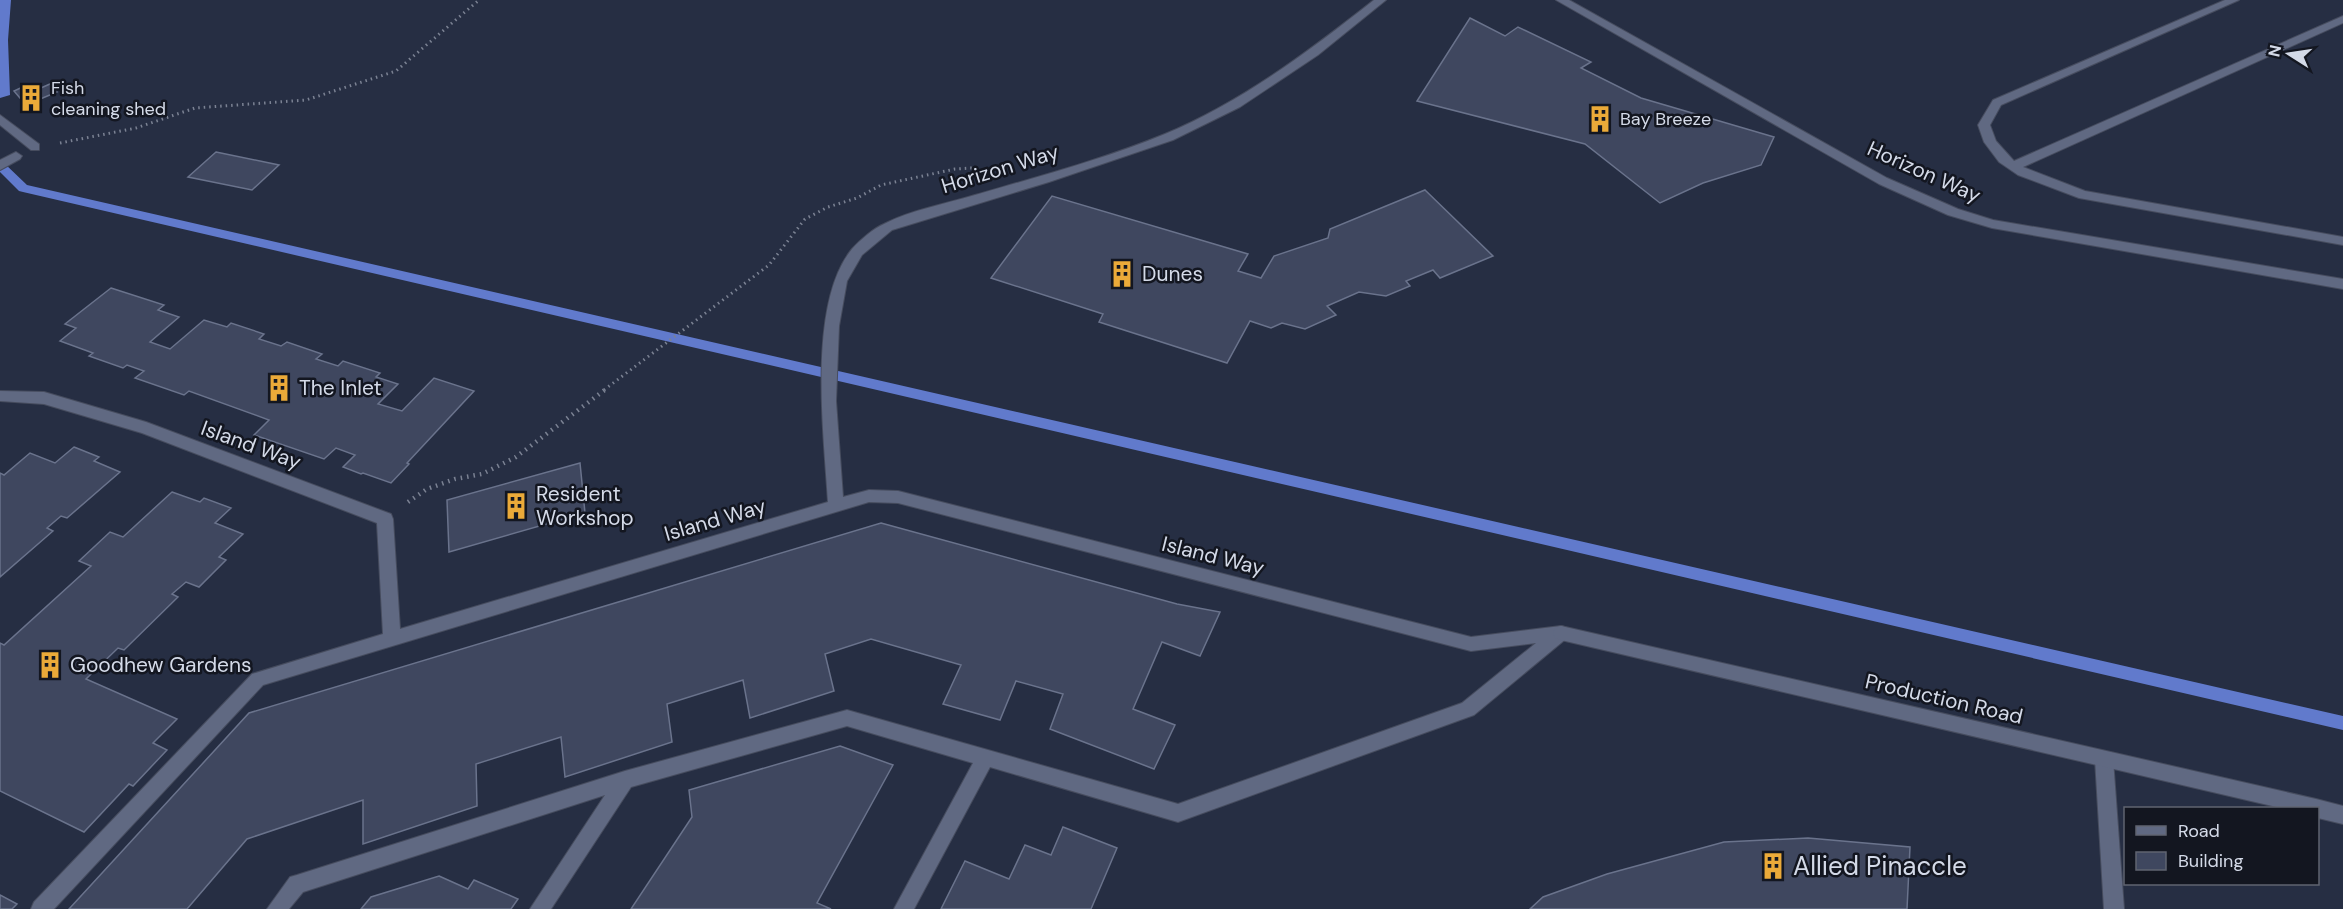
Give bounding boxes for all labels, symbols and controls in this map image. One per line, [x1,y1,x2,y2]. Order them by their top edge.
north arrow [2259,24,2319,84]
text: N [2263,43,2286,59]
place label: Fish cleaning shed [51,76,166,121]
building icon: Fish cleaning shed [16,83,46,113]
building icon: Bay Breeze [1585,104,1615,134]
place label: Bay Breeze [1620,107,1711,131]
street label: Horizon Way [1863,135,1985,210]
street label: Horizon Way [938,138,1062,200]
building icon: Dunes [1107,259,1137,289]
place label: Dunes [1142,260,1203,288]
building icon: The Inlet [264,373,294,403]
place label: The Inlet [299,374,382,402]
street label: Island Way [197,414,305,476]
place label: Resident Workshop [536,480,634,532]
building icon: Resident Workshop [501,491,531,521]
street label: Island Way [661,492,769,548]
street label: Island Way [1159,530,1267,582]
building icon: Goodhew Gardens [35,650,65,680]
place label: Goodhew Gardens [70,651,252,679]
street label: Production Road [1862,667,2026,731]
legend [2124,807,2319,885]
text: Road [2178,819,2220,843]
place label: Allied Pinaccle [1793,849,1967,883]
text: Building [2178,849,2243,873]
building icon: Allied Pinaccle [1758,851,1788,881]

